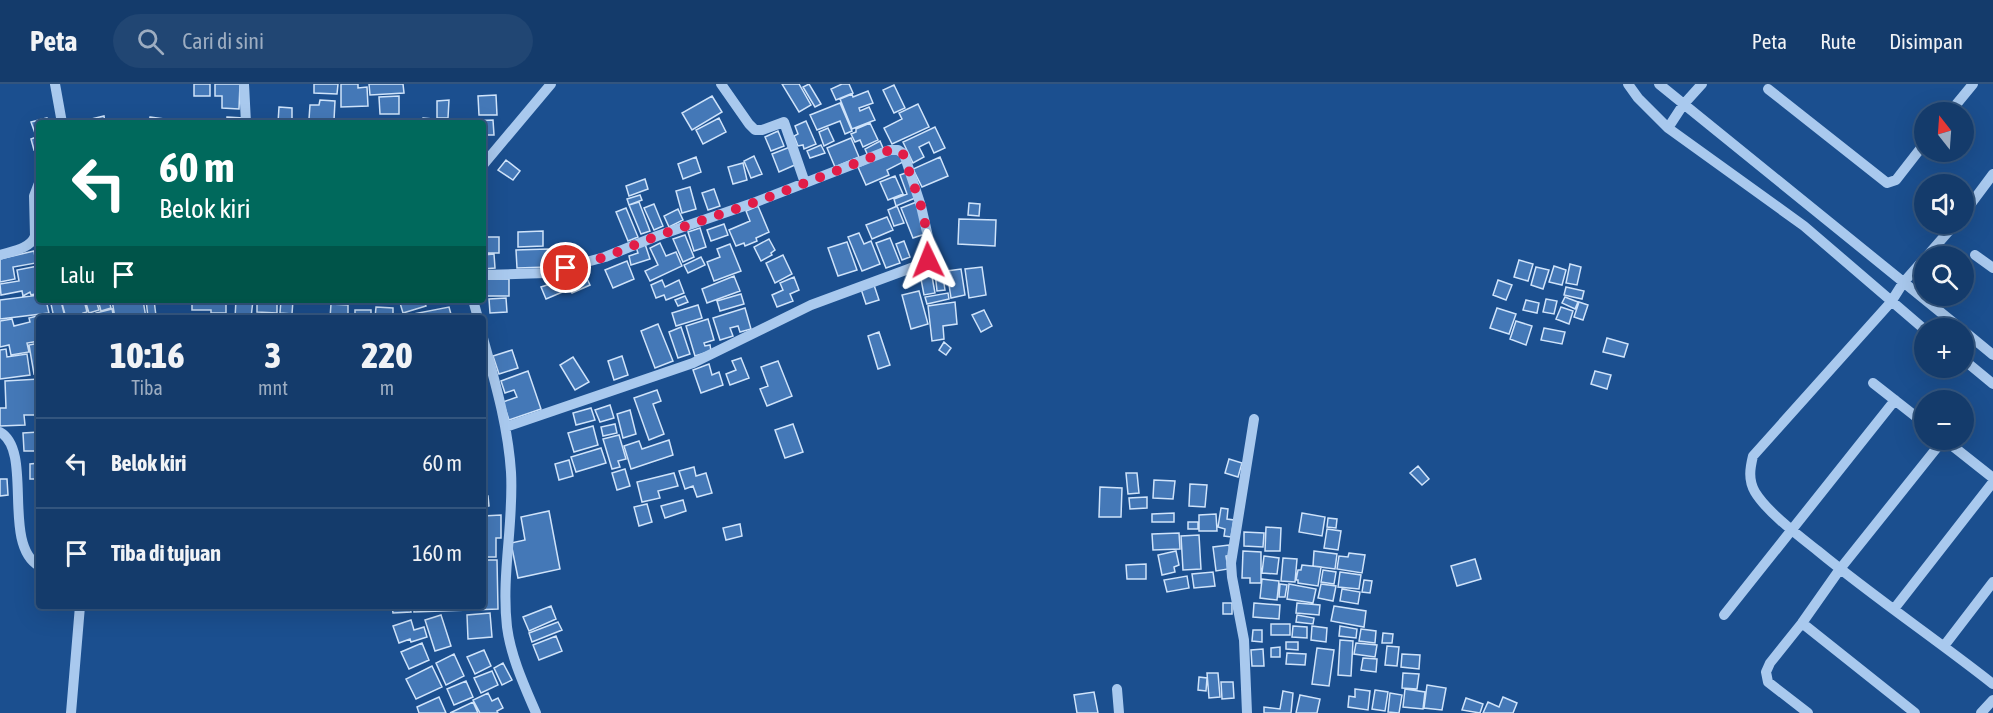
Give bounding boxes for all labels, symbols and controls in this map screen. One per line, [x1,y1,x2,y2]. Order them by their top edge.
search box [113,14,533,68]
text: Peta [30,25,77,57]
icon: search [134,25,167,58]
text: Cari di sini [182,28,264,54]
text: Peta [1752,29,1787,53]
text: Rute [1820,29,1856,53]
text: Disimpan [1889,29,1963,53]
north arrow [1914,102,1974,162]
map controls [1914,102,1974,450]
text: 60 m [159,143,234,191]
icon: left [60,144,138,222]
button: sound [1914,174,1974,234]
text: Belok kiri [159,193,251,224]
position arrow [896,228,960,292]
pin [540,242,591,293]
button: search [1914,246,1974,306]
icon: arrive [549,251,582,284]
icon: arrive [107,258,140,291]
text: Lalu [60,262,95,288]
button: + [1914,318,1974,378]
text: 10:16 [110,334,184,376]
text: 3 [265,334,281,376]
text: 220 [362,334,412,376]
text: Tiba [131,376,163,399]
text: mnt [258,376,288,399]
text: m [380,376,394,399]
button: − [1914,390,1974,450]
icon: left [60,447,93,480]
text: Belok kiri [111,450,186,476]
text: 60 m [422,450,462,476]
icon: arrive [60,537,93,570]
text: Tiba di tujuan [111,540,221,566]
text: 160 m [412,540,462,566]

